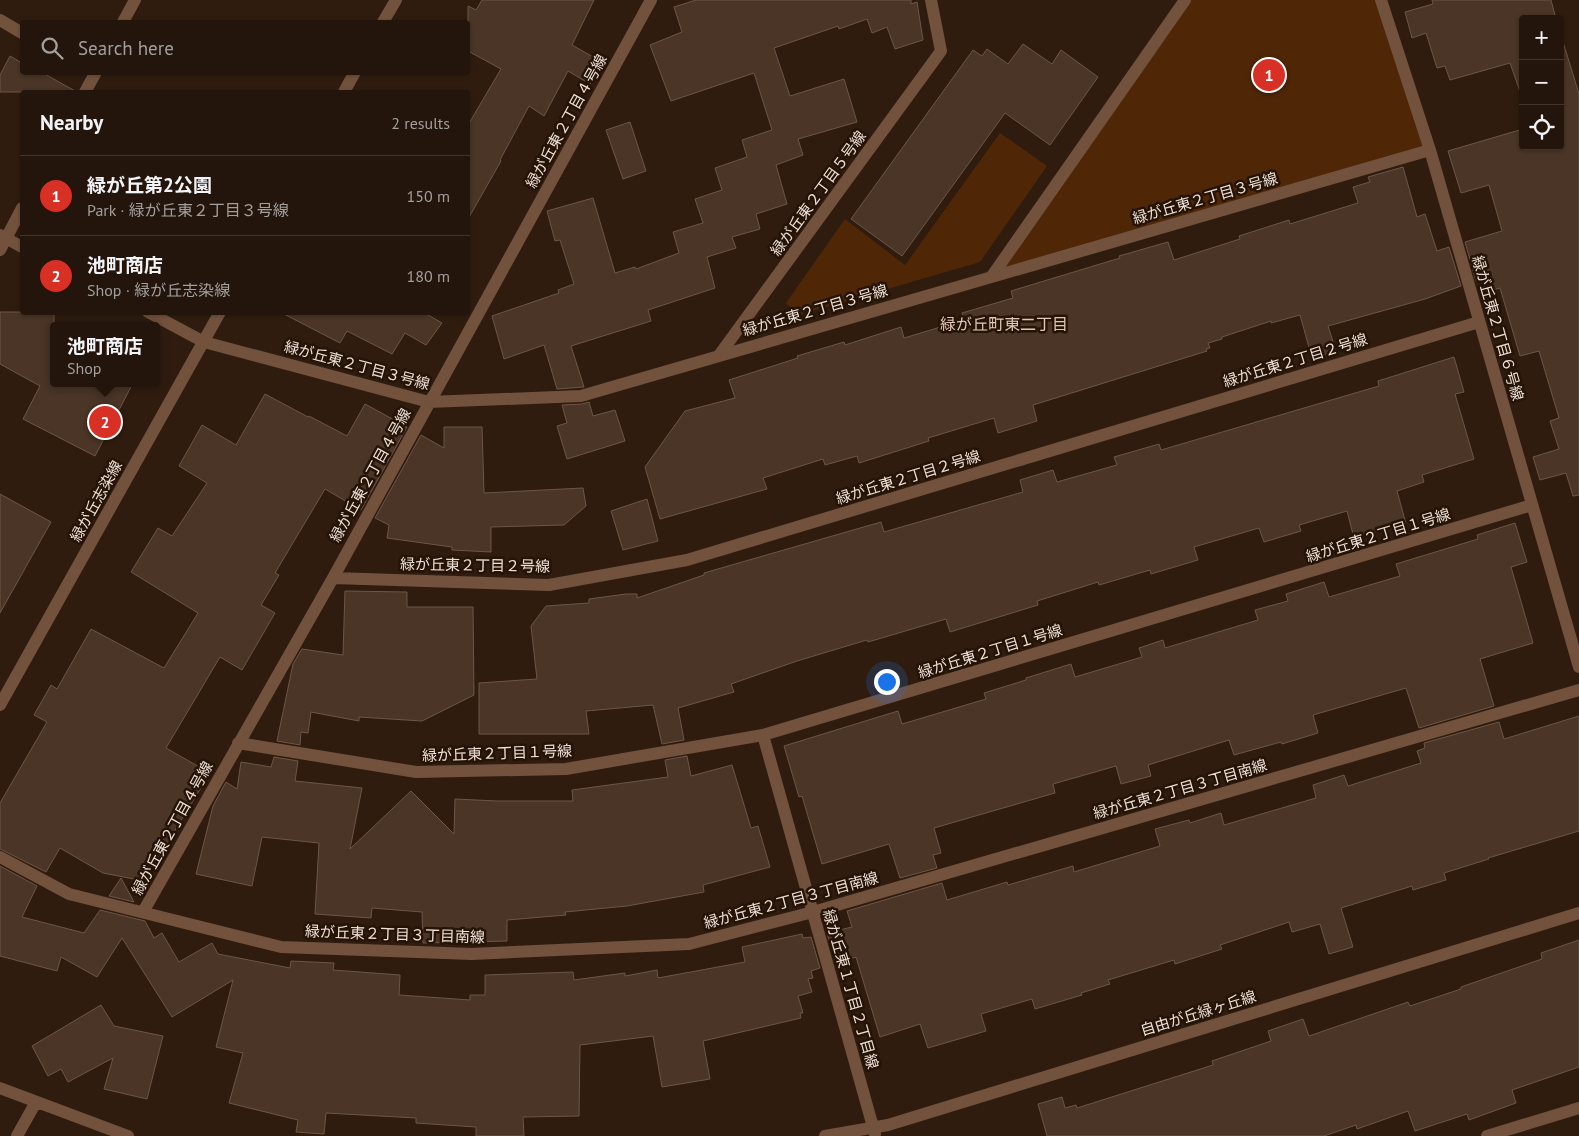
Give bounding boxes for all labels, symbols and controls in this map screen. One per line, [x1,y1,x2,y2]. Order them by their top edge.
map controls [1519,15,1564,150]
button: + [1519,15,1564,60]
search box [20,20,470,75]
icon: search [38,34,66,62]
text: Search here [78,36,174,60]
street label: 緑が丘東２丁目４号線 [521,51,611,191]
pin: 1 [1253,56,1285,94]
button: − [1519,60,1564,105]
button: locate [1519,105,1564,150]
text: Nearby [40,109,103,136]
text: 2 results [391,113,450,133]
street label: 緑が丘東２丁目５号線 [766,127,870,259]
street label: 緑が丘東２丁目３号線 [1130,168,1280,228]
text: 緑が丘第2公園 [87,173,212,197]
text: 1 [51,186,61,206]
text: 150 m [407,186,450,206]
text: Park · 緑が丘東２丁目３号線 [87,200,289,220]
text: 池町商店 [87,253,163,277]
street label: 緑が丘東２丁目６号線 [1468,253,1528,403]
text: 2 [51,266,61,286]
text: 180 m [407,266,450,286]
text: Shop · 緑が丘志染線 [87,280,230,300]
street label: 緑が丘東２丁目３号線 [740,280,890,340]
district label: 緑が丘町東二丁目 [940,314,1068,334]
popup [50,322,160,387]
street label: 緑が丘東２丁目２号線 [1220,329,1370,391]
text: 池町商店 [67,334,143,358]
street label: 緑が丘東２丁目３号線 [282,336,432,394]
text: Shop [67,358,101,378]
pin: 2 [89,403,121,441]
street label: 緑が丘東２丁目４号線 [325,405,415,545]
street label: 緑が丘東２丁目２号線 [833,446,983,508]
street label: 緑が丘志染線 [66,457,126,545]
street label: 緑が丘東２丁目１号線 [1303,504,1453,566]
street label: 緑が丘東２丁目２号線 [400,554,550,576]
street label: 緑が丘東２丁目１号線 [915,620,1065,682]
your location [874,669,900,695]
street label: 緑が丘東２丁目１号線 [422,741,572,765]
street label: 緑が丘東２丁目３丁目南線 [1091,755,1269,823]
street label: 緑が丘東２丁目４号線 [127,758,217,898]
street label: 緑が丘東２丁目３丁目南線 [702,868,880,932]
street label: 緑が丘東１丁目２丁目線 [819,907,883,1071]
street label: 緑が丘東２丁目３丁目南線 [305,921,485,947]
street label: 自由が丘緑ヶ丘線 [1138,986,1258,1040]

